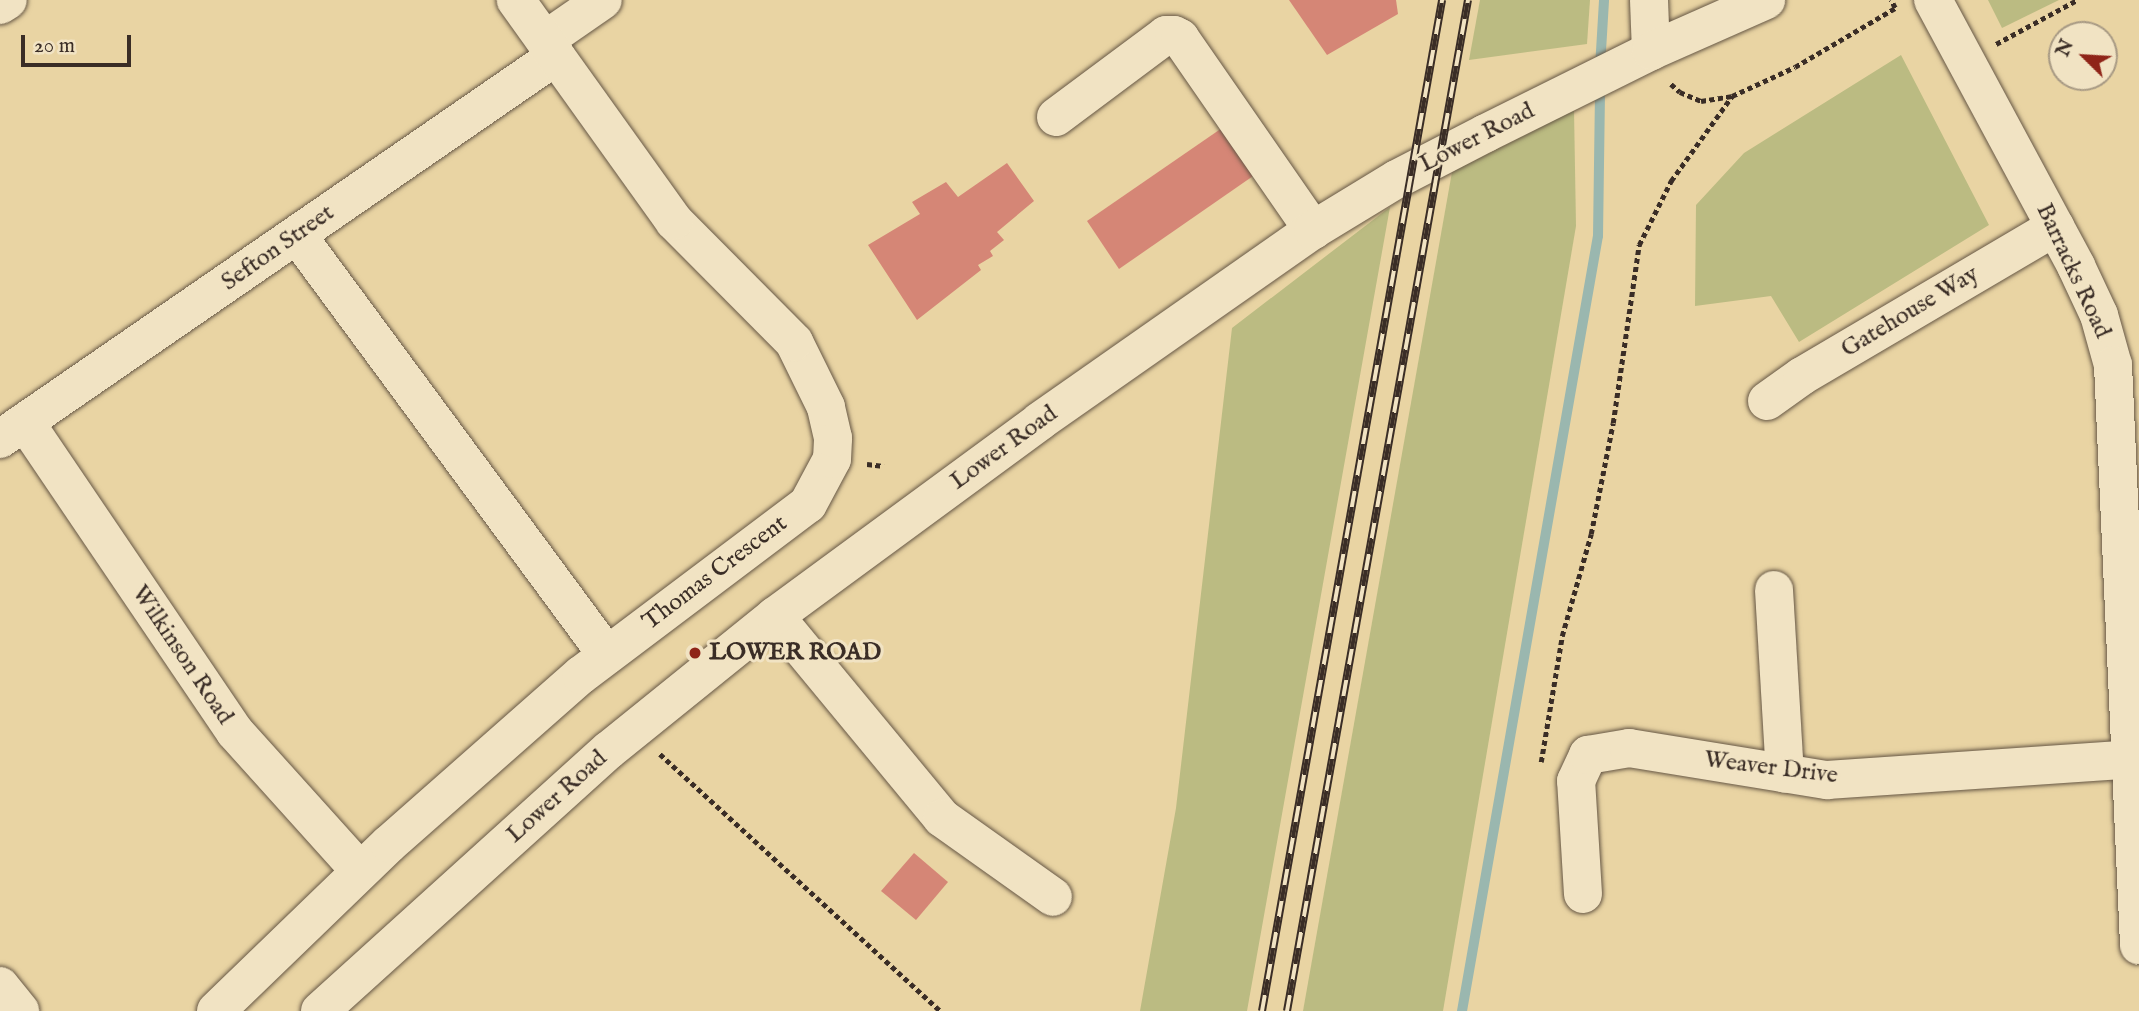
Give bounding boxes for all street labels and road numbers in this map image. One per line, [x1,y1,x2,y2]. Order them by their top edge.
street label: Lower Road [1415,97,1539,179]
street label: Sefton Street [216,199,340,297]
street label: Barracks Road [2029,199,2117,343]
street label: Gatehouse Way [1836,260,1984,364]
street label: Lower Road [945,400,1063,496]
street label: Thomas Crescent [637,509,793,637]
street label: Wilkinson Road [125,580,239,730]
street label: Lower Road [501,744,613,850]
street label: Weaver Drive [1703,746,1839,790]

